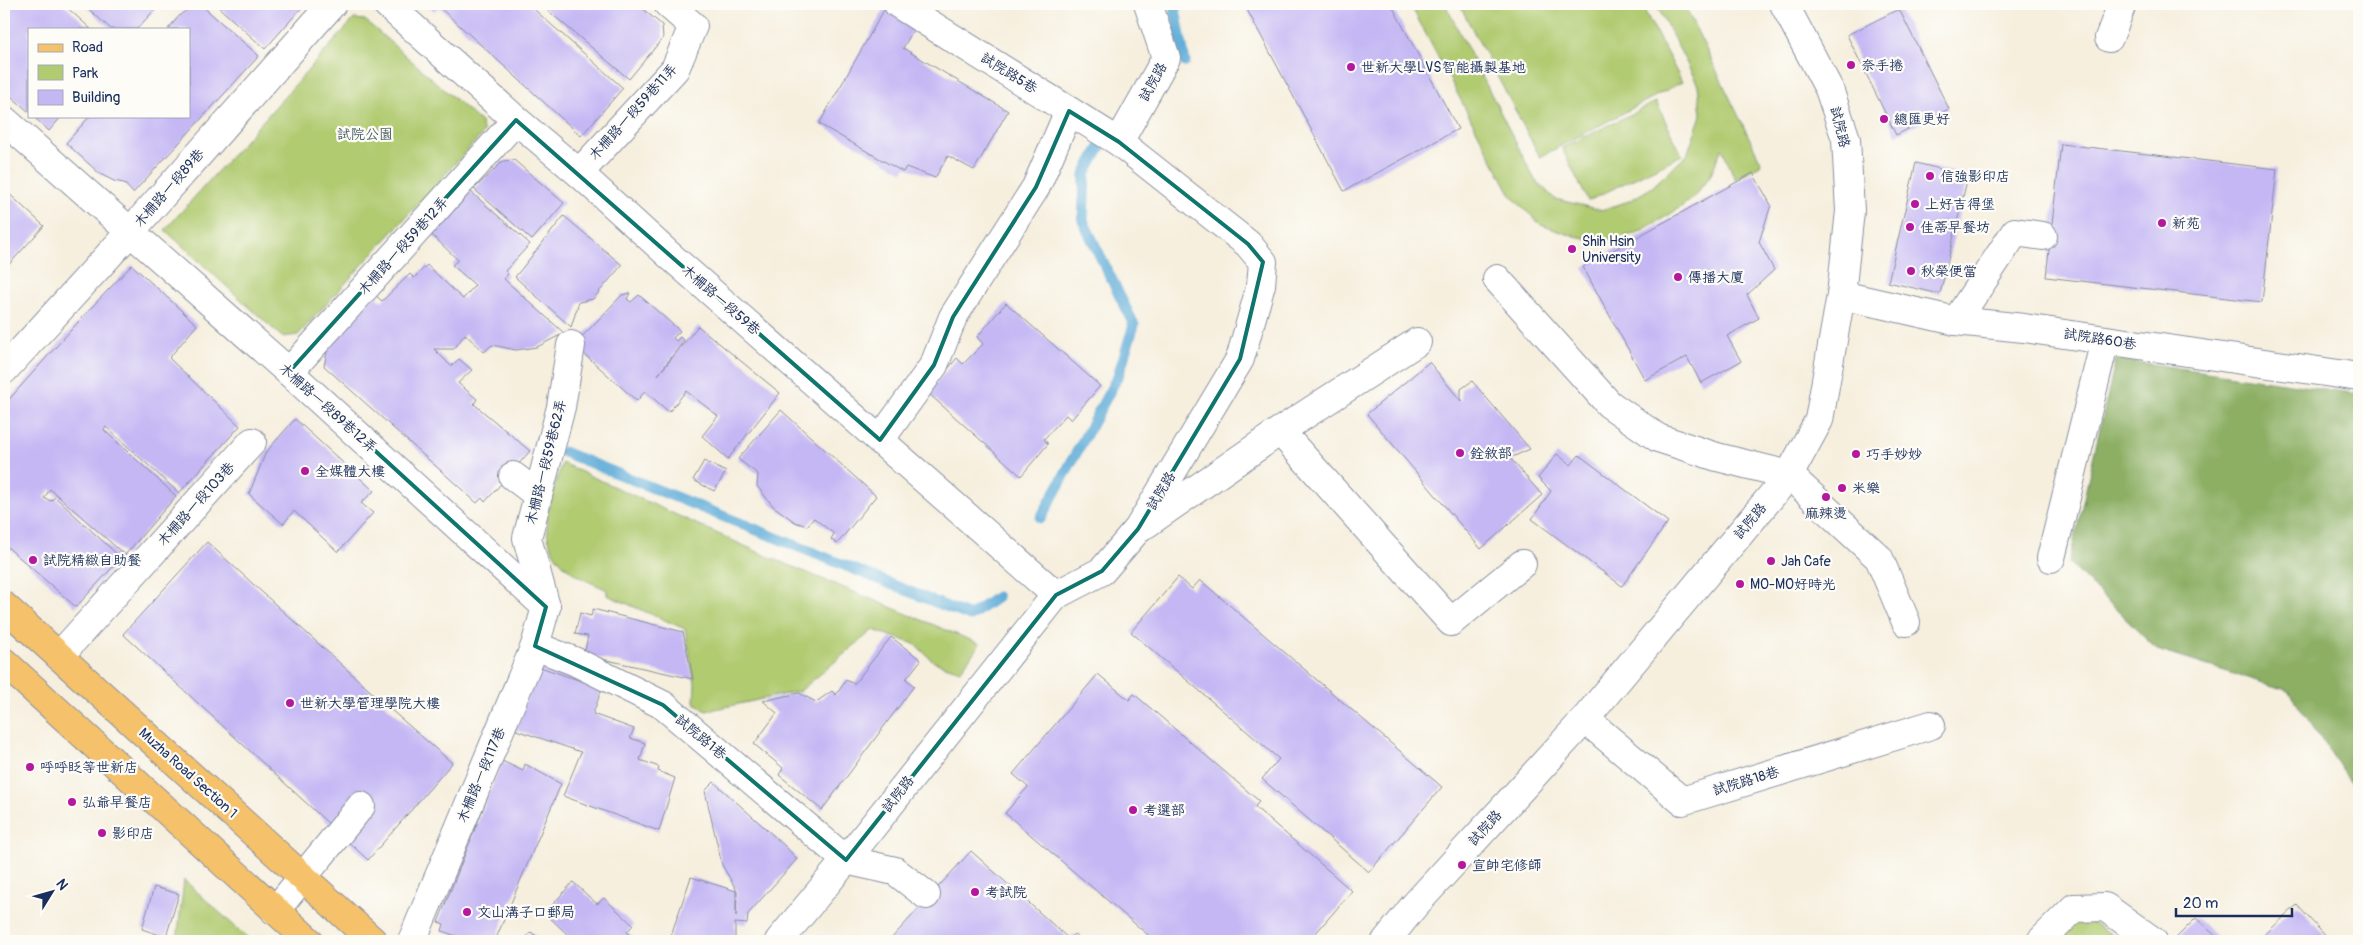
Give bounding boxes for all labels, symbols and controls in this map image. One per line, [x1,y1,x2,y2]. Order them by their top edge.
legend [28,28,190,118]
text: Road [72,38,103,57]
street label: 試院路5巷 [978,49,1041,98]
place label: 奈手捲 [1861,57,1903,74]
place label: 世新大學LVS智能攝製基地 [1361,59,1525,76]
marker: 奈手捲 [1845,59,1857,71]
street label: 木柵路一段59巷11弄 [585,60,681,164]
street label: 試院路 [1135,60,1171,104]
marker: 世新大學LVS智能攝製基地 [1345,61,1357,73]
text: Park [72,64,99,83]
text: Building [72,88,120,107]
street label: 試院路 [1827,105,1853,149]
place label: 總匯更好 [1894,111,1950,128]
marker: 總匯更好 [1878,113,1890,125]
park label: 試院公園 [337,126,393,143]
street label: 木柵路一段89巷 [130,145,208,231]
place label: 信強影印店 [1940,168,2010,185]
marker: 信強影印店 [1924,170,1936,182]
street label: 木柵路一段59巷12弄 [354,193,452,299]
place label: 上好吉得堡 [1925,196,1995,213]
marker: 上好吉得堡 [1909,198,1921,210]
place label: 新苑 [2172,215,2200,232]
marker: 新苑 [2156,217,2168,229]
place label: 佳蒂早餐坊 [1920,219,1990,236]
marker: 佳蒂早餐坊 [1904,221,1916,233]
place label: Shih Hsin University [1582,233,1641,266]
marker: Shih Hsin University [1566,243,1578,255]
street label: 木柵路一段59巷 [678,261,765,339]
place label: 秋榮便當 [1921,263,1977,280]
marker: 秋榮便當 [1905,265,1917,277]
place label: 傳播大廈 [1688,269,1744,286]
marker: 傳播大廈 [1672,271,1684,283]
street label: 試院路60巷 [2062,325,2139,353]
street label: 木柵路一段89巷12弄 [276,360,380,456]
street label: 木柵路一段59巷62弄 [522,397,570,527]
place label: 銓敘部 [1470,445,1512,462]
place label: 巧手妙妙 [1866,446,1922,463]
marker: 銓敘部 [1454,447,1466,459]
marker: 巧手妙妙 [1850,448,1862,460]
street label: 木柵路一段103巷 [154,458,239,549]
place label: 全媒體大樓 [315,463,385,480]
marker: 全媒體大樓 [299,465,311,477]
street label: 試院路 [1143,469,1179,513]
place label: 米樂 [1852,480,1880,497]
marker: 米樂 [1836,482,1848,494]
marker: 麻辣燙 [1820,491,1832,503]
street label: 試院路 [1730,499,1770,543]
place label: 麻辣燙 [1805,505,1847,522]
place label: 試院精緻自助餐 [43,552,141,569]
place label: Jah Cafe [1781,553,1831,570]
marker: 試院精緻自助餐 [27,554,39,566]
marker: Jah Cafe [1765,555,1777,567]
place label: MO-MO好時光 [1750,576,1836,593]
marker: MO-MO好時光 [1734,578,1746,590]
place label: 世新大學管理學院大樓 [300,695,440,712]
marker: 世新大學管理學院大樓 [284,697,296,709]
street label: 試院路1巷 [672,711,731,764]
street label: Muzha Road Section 1 [135,724,241,822]
street label: 木柵路一段117巷 [453,724,509,825]
place label: 呼呼眨等世新店 [40,759,138,776]
marker: 呼呼眨等世新店 [24,761,36,773]
street label: 試院路18巷 [1711,763,1782,799]
street label: 試院路 [878,772,918,816]
place label: 弘爺早餐店 [82,794,152,811]
marker: 弘爺早餐店 [66,796,78,808]
place label: 考選部 [1143,802,1185,819]
marker: 考選部 [1127,804,1139,816]
street label: 試院路 [1465,807,1505,849]
place label: 影印店 [112,825,154,842]
marker: 影印店 [96,827,108,839]
place label: 宣帥宅修師 [1472,857,1542,874]
marker: 宣帥宅修師 [1456,859,1468,871]
north arrow [28,868,78,918]
text: N [52,876,72,893]
place label: 考試院 [985,884,1027,901]
scale bar [2176,885,2292,917]
marker: 考試院 [969,886,981,898]
text: 20 m [2183,894,2218,913]
place label: 文山溝子口郵局 [477,904,575,921]
marker: 文山溝子口郵局 [461,906,473,918]

